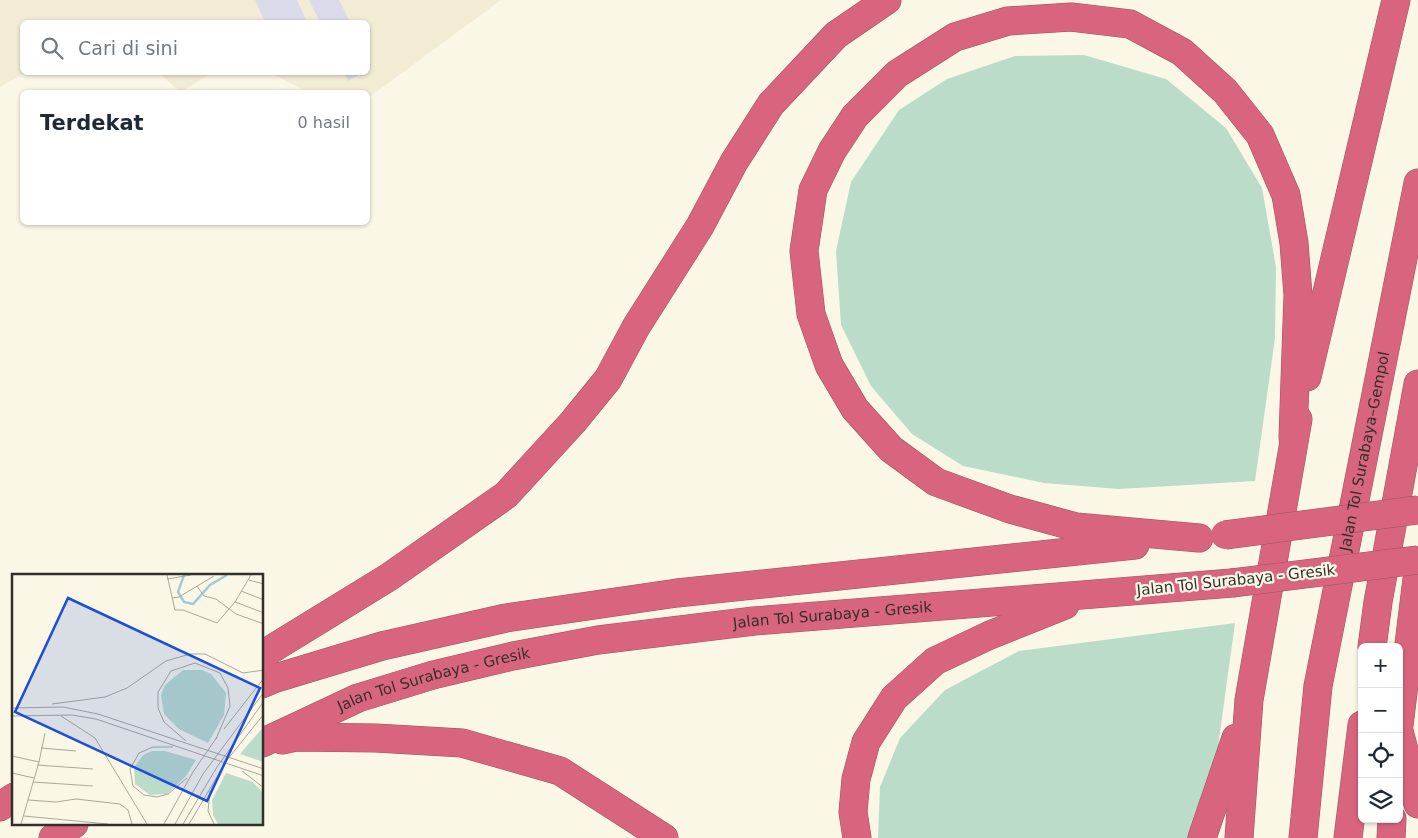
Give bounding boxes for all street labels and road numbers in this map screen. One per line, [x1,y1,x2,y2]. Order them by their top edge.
street label: Jalan Tol Surabaya–Gempol [1336,350,1393,554]
street label: Jalan Tol Surabaya - Gresik [1135,561,1336,599]
street label: Jalan Tol Surabaya - Gresik [731,598,933,633]
street label: Jalan Tol Surabaya - Gresik [333,644,532,716]

